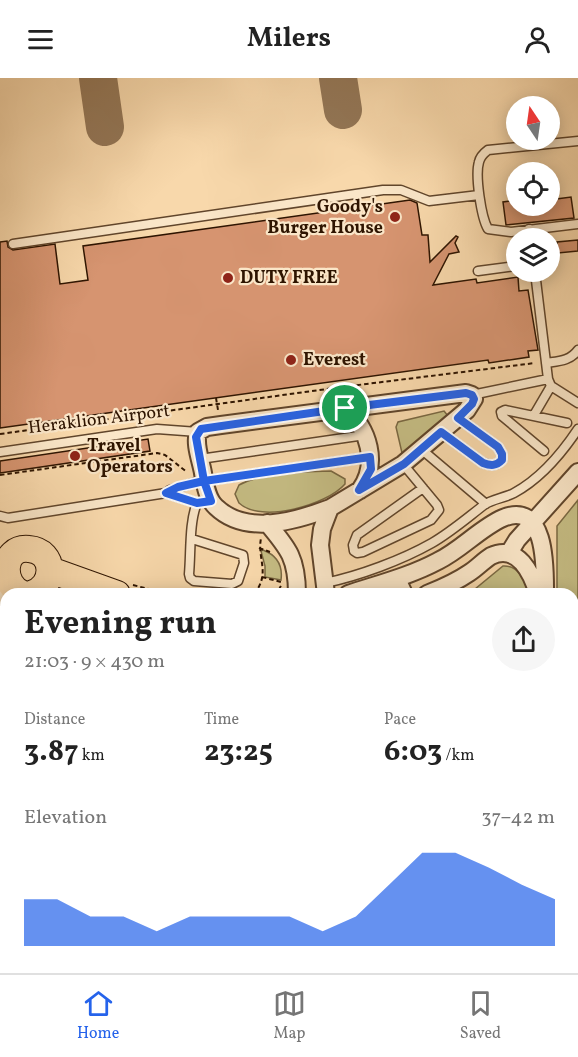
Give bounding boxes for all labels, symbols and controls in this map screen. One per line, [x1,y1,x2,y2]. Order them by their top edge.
text: Milers [247,20,331,58]
icon: menu [24,23,57,56]
icon: person [521,23,554,56]
north arrow [506,96,560,150]
map controls [506,96,560,282]
button: locate [506,162,560,216]
place label: Goody's Burger House [267,195,383,241]
marker: Goody's Burger House [388,210,402,224]
button: layers [506,228,560,282]
place label: DUTY FREE [240,266,338,291]
marker: DUTY FREE [221,271,235,285]
place label: Everest [303,348,366,373]
marker: Everest [284,353,298,367]
pin [319,382,370,433]
icon: arrive [328,391,361,424]
street label: Heraklion Airport [27,399,171,441]
place label: Travel Operators [87,434,173,480]
marker: Travel Operators [68,449,82,463]
text: Evening run [24,602,217,648]
button: share [492,608,555,671]
text: 21:03 · 9 × 430 m [24,648,165,676]
text: Distance [24,709,85,731]
text: Time [204,709,239,731]
text: Pace [384,709,416,731]
text: 3.87 [24,731,79,773]
text: 23:25 [204,731,273,773]
text: 6:03 [384,731,442,773]
text: km [79,745,105,767]
text: /km [442,745,474,767]
text: Elevation [24,804,107,832]
text: 37–42 m [481,804,555,832]
tab: Home [77,987,119,1045]
tab: Map [273,987,306,1045]
tab: Saved [460,987,501,1045]

